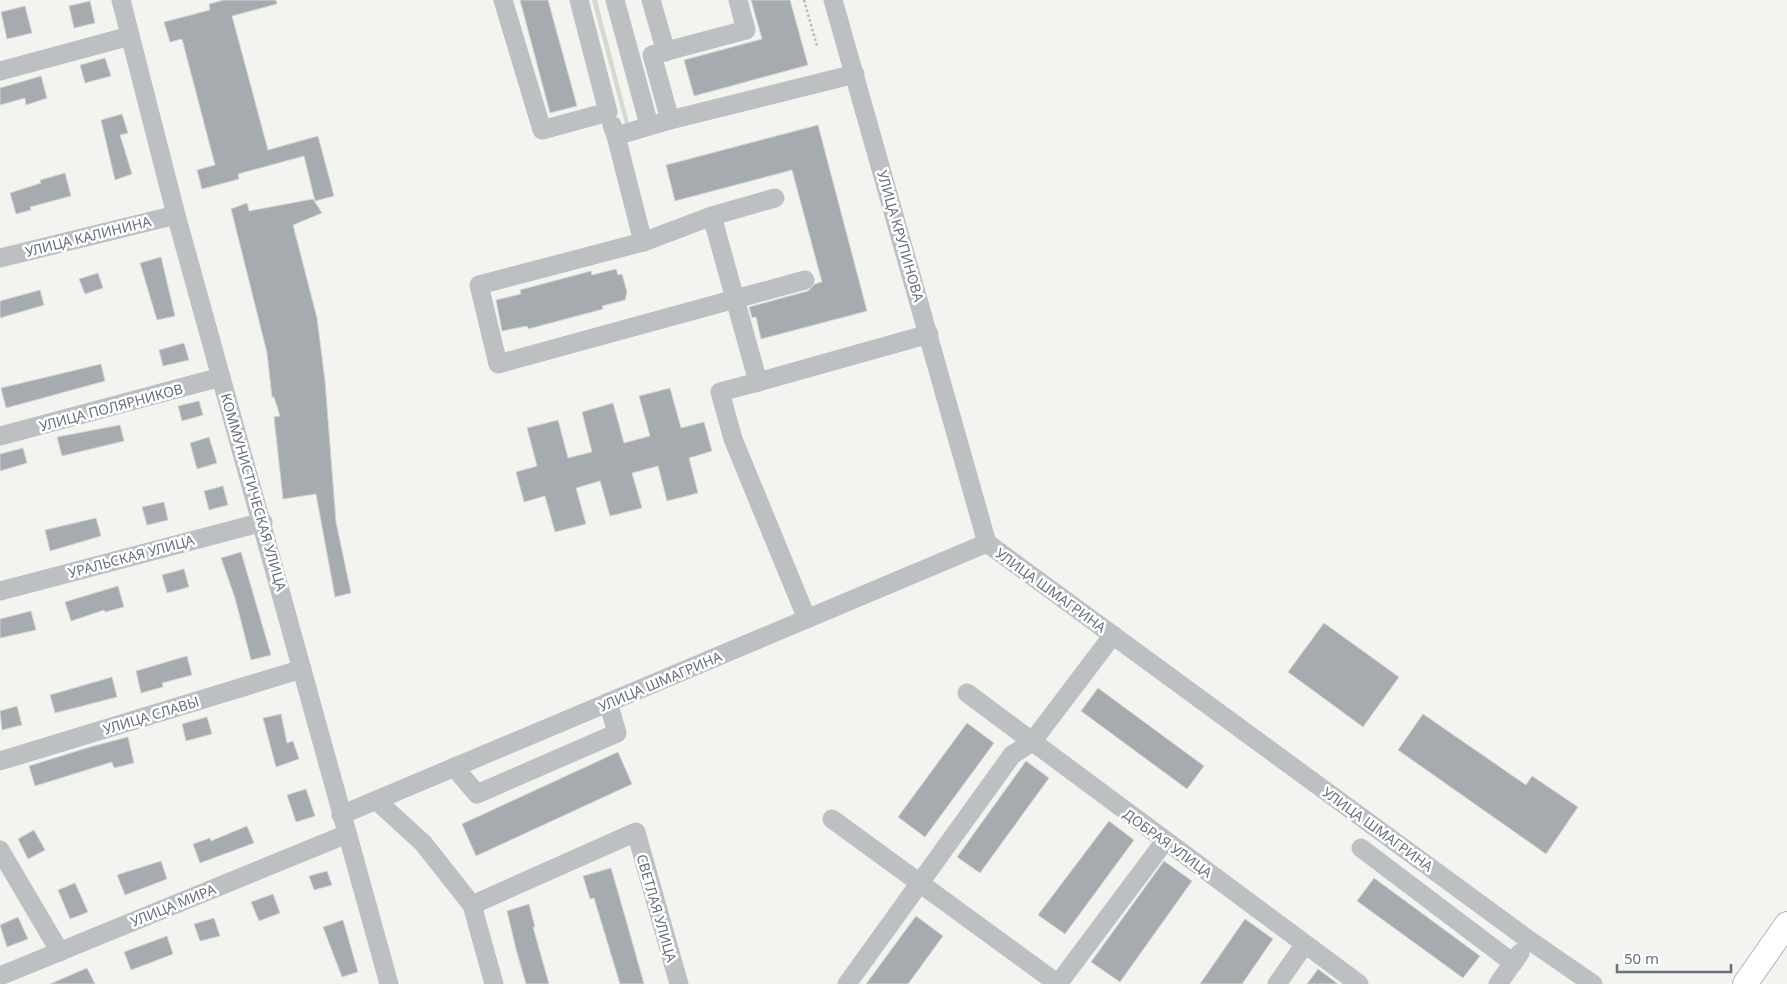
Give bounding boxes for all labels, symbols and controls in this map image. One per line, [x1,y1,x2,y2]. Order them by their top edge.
street label: УЛИЦА КРУПИНОВА [873,168,929,304]
street label: УЛИЦА КАЛИНИНА [23,211,153,261]
street label: УЛИЦА ПОЛЯРНИКОВ [37,379,185,435]
street label: КОММУНИСТИЧЕСКАЯ УЛИЦА [217,391,291,593]
street label: УРАЛЬСКАЯ УЛИЦА [66,530,196,582]
street label: УЛИЦА ШМАГРИНА [992,543,1110,637]
street label: УЛИЦА ШМАГРИНА [595,646,725,716]
street label: УЛИЦА СЛАВЫ [101,691,201,739]
street label: УЛИЦА ШМАГРИНА [1319,782,1437,876]
street label: ДОБРАЯ УЛИЦА [1120,804,1216,882]
street label: СВЕТЛАЯ УЛИЦА [632,852,682,964]
street label: УЛИЦА МИРА [127,879,219,931]
scale bar [1617,942,1731,974]
text: 50 m [1624,948,1659,968]

